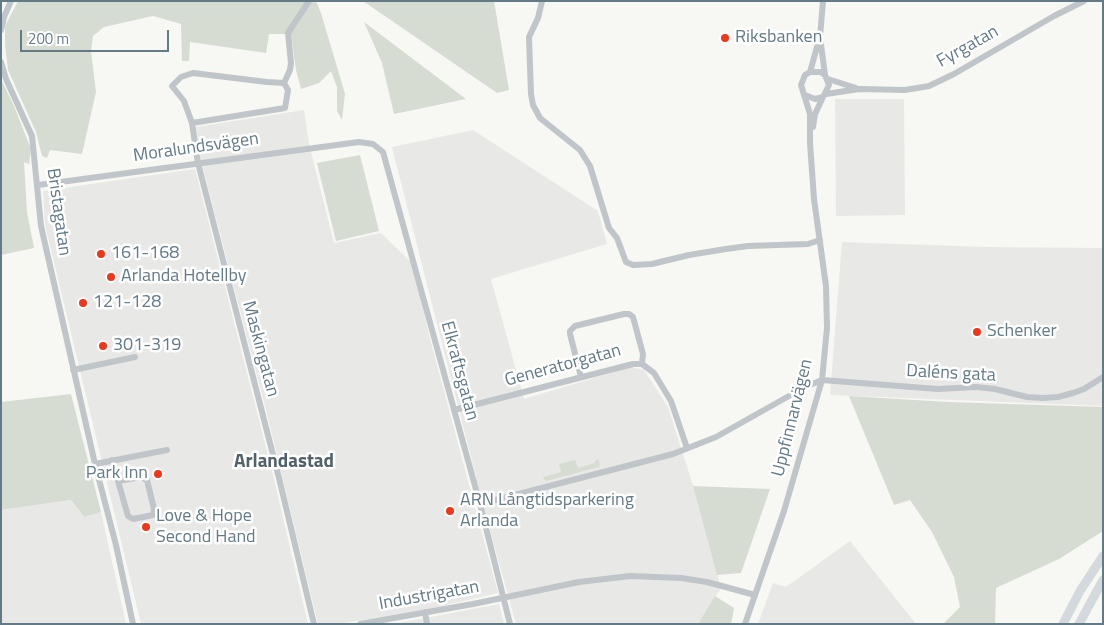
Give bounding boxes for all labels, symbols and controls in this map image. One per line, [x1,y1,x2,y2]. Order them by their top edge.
scale bar [22,20,171,52]
street label: Fyrgatan [933,21,1003,73]
text: 200 m [28,27,69,50]
place label: Riksbanken [735,27,822,49]
marker: Riksbanken [719,32,731,44]
street label: Moralundsvägen [132,129,260,167]
street label: Bristagatan [41,167,75,257]
place label: 161-168 [111,243,179,265]
marker: 161-168 [95,248,107,260]
place label: Arlanda Hotellby [121,266,247,288]
marker: Arlanda Hotellby [105,271,117,283]
place label: 121-128 [93,292,161,314]
marker: 121-128 [77,297,89,309]
street label: Maskingatan [237,299,283,399]
street label: Elkraftsgatan [435,319,483,423]
place label: Schenker [987,321,1057,343]
marker: Schenker [971,326,983,338]
place label: 301-319 [113,335,181,357]
marker: 301-319 [97,340,109,352]
street label: Generatorgatan [503,340,623,392]
street label: Uppfinnarvägen [768,357,818,479]
street label: Daléns gata [906,361,996,387]
district label: Arlandastad [234,451,334,473]
place label: Park Inn [86,463,148,485]
marker: Park Inn [152,468,164,480]
place label: ARN Långtidsparkering Arlanda [460,490,634,532]
marker: ARN Långtidsparkering Arlanda [444,505,456,517]
place label: Love & Hope Second Hand [156,506,256,548]
marker: Love & Hope Second Hand [140,521,152,533]
street label: Industrigatan [377,577,481,615]

